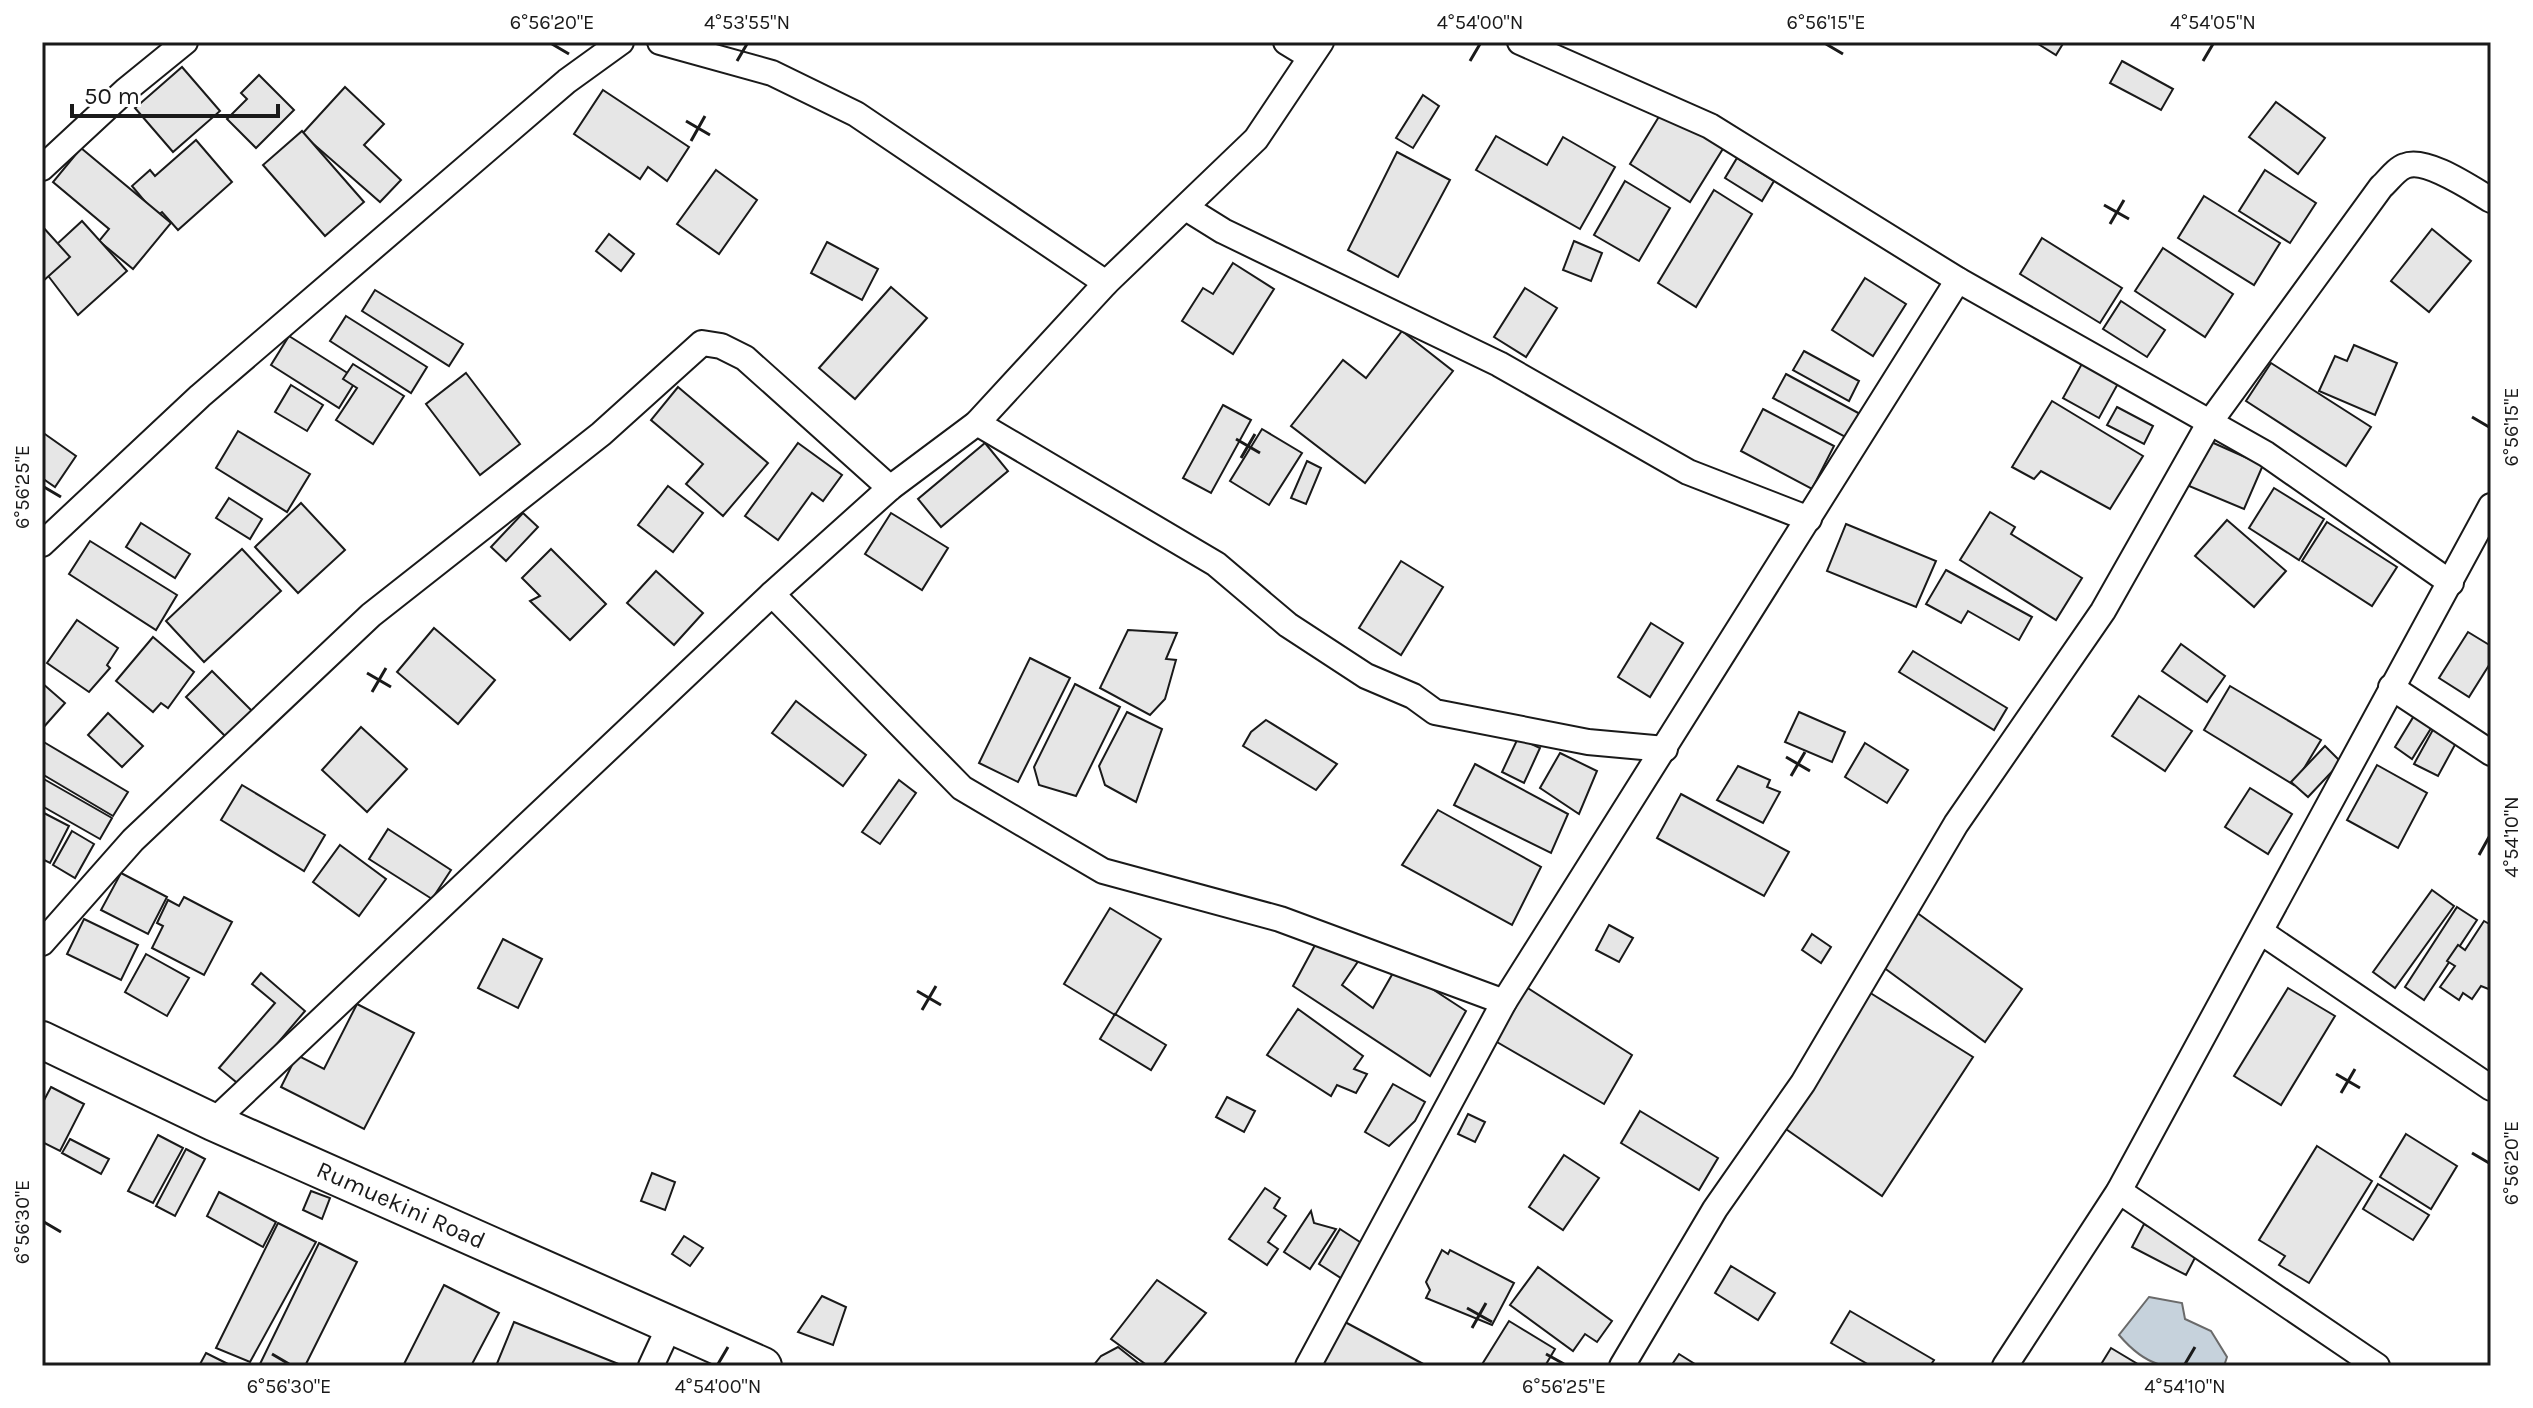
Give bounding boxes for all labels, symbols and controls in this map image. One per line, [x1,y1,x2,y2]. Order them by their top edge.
text: 6°56'20"E [510,11,594,34]
text: 4°53'55"N [704,11,790,34]
text: 4°54'00"N [1437,11,1523,34]
text: 6°56'15"E [1787,11,1865,34]
text: 4°54'05"N [2170,11,2256,34]
scale bar [72,68,278,118]
text: 50 m [84,82,140,110]
text: 6°56'15"E [2500,388,2523,466]
text: 6°56'25"E [11,445,34,529]
text: 4°54'10"N [2500,796,2523,878]
text: 6°56'20"E [2500,1121,2523,1205]
street label: Rumuekini Road [312,1155,490,1255]
text: 6°56'30"E [11,1180,34,1264]
text: 6°56'30"E [247,1375,331,1398]
text: 4°54'00"N [675,1375,761,1398]
text: 6°56'25"E [1522,1375,1606,1398]
text: 4°54'10"N [2144,1375,2226,1398]

